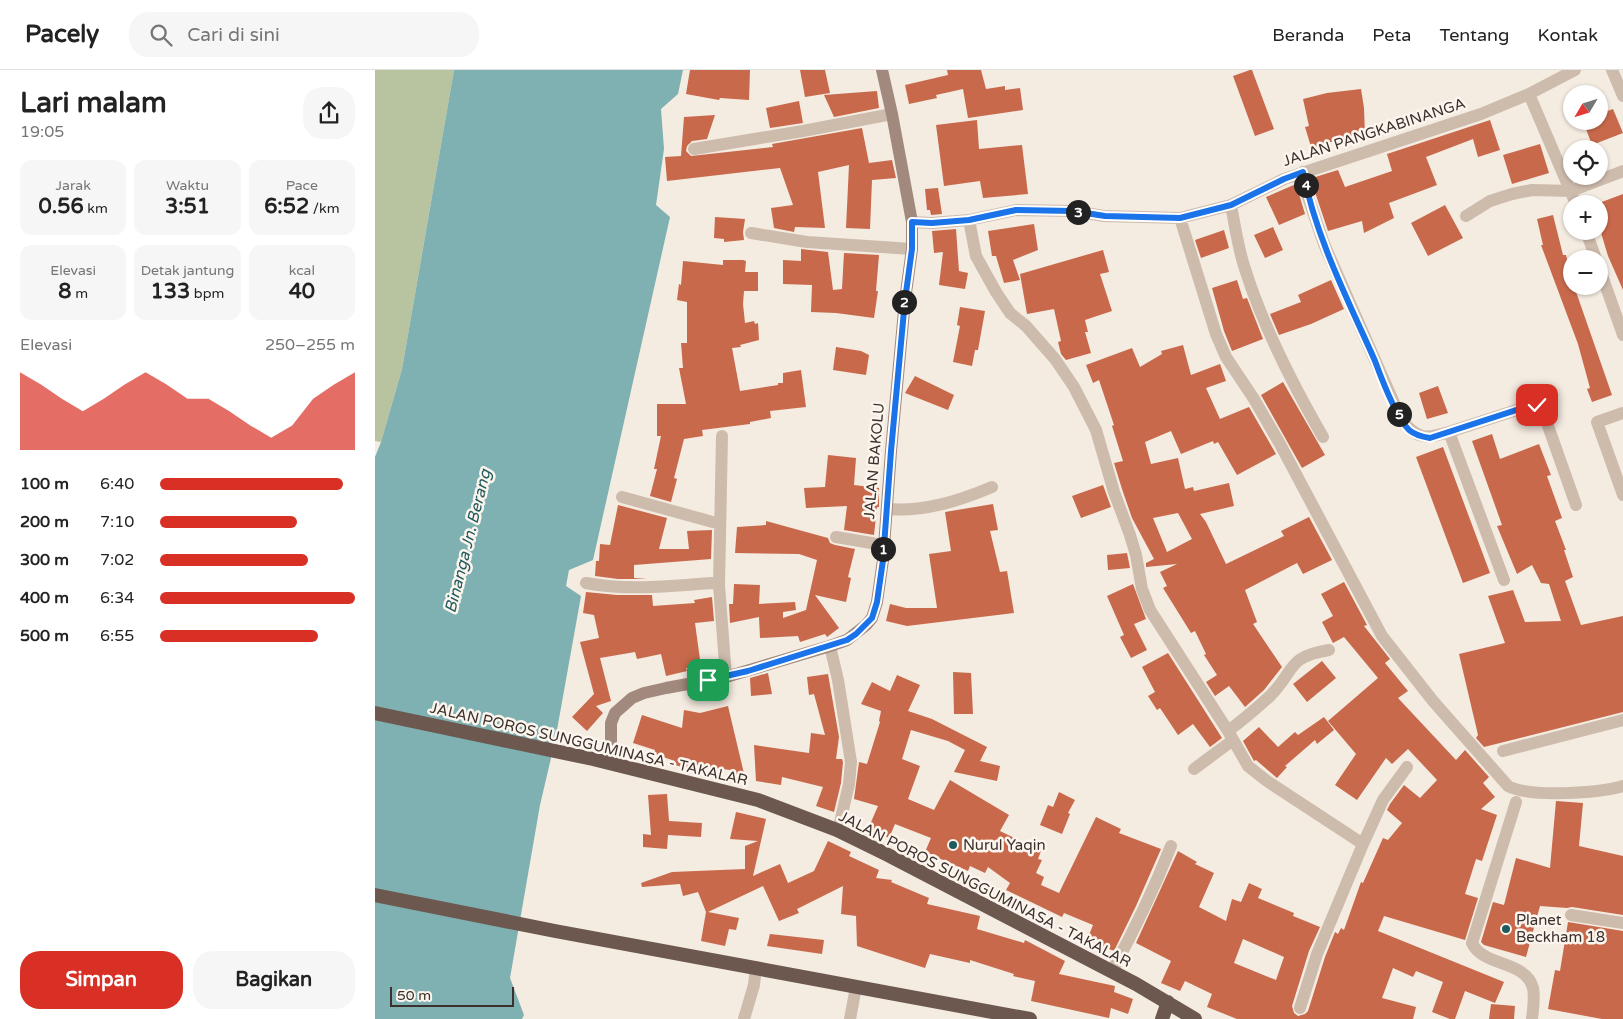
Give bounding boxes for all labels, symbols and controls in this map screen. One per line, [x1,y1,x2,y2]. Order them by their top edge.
search box [129,12,479,57]
text: Pacely [25,20,99,49]
icon: search [147,21,175,49]
text: Cari di sini [187,24,280,46]
text: Beranda [1272,24,1344,46]
text: Peta [1372,24,1411,46]
text: Tentang [1439,24,1509,46]
text: Kontak [1537,24,1598,46]
north arrow [1563,85,1607,130]
map controls [1563,85,1608,295]
text: Lari malam [20,86,167,120]
button: share [303,87,355,139]
street label: JALAN PANGKABINANGA [1280,94,1468,170]
text: 19:05 [20,122,64,142]
button: locate [1563,140,1608,185]
pin: 4 [1293,172,1319,198]
text: Jarak [56,177,91,194]
text: Waktu [166,177,209,194]
text: Pace [286,177,318,194]
text: 4 [1302,177,1311,194]
text: 0.56 [39,194,84,219]
text: 3:51 [165,194,210,219]
text: 6:52 [264,194,309,219]
button: + [1563,195,1608,240]
text: km [84,200,108,217]
text: /km [309,200,340,217]
pin: 3 [1065,200,1091,224]
text: 3 [1074,204,1083,221]
button: − [1563,250,1608,295]
text: Elevasi [50,262,96,279]
text: Detak jantung [141,262,234,279]
text: kcal [289,262,315,279]
text: 8 [58,279,72,304]
text: 133 [151,279,190,304]
text: 40 [289,279,315,304]
text: m [72,285,88,302]
text: bpm [190,285,224,302]
pin: 2 [891,290,917,314]
text: 2 [900,294,909,311]
text: Elevasi [20,335,72,355]
text: 250–255 m [265,335,355,355]
pin [1516,384,1558,426]
icon: check [1523,391,1551,419]
street label: JALAN BAKOLU [860,402,888,520]
pin: 5 [1387,402,1411,426]
text: 5 [1395,406,1404,423]
water label: Binanga Jn. Berang [440,467,496,615]
text: 100 m [20,474,69,494]
text: 6:40 [100,474,134,494]
text: 200 m [20,512,69,532]
text: 7:10 [100,512,134,532]
pin: 1 [871,536,895,562]
text: 1 [879,541,888,558]
text: 300 m [20,550,69,570]
text: 7:02 [100,550,134,570]
text: 400 m [20,588,69,608]
text: 6:34 [100,588,134,608]
text: 500 m [20,626,69,646]
text: 6:55 [100,626,134,646]
pin [687,659,729,701]
icon: arrive [694,666,722,694]
street label: JALAN POROS SUNGGUMINASA - TAKALAR [428,699,750,789]
street label: JALAN POROS SUNGGUMINASA - TAKALAR [836,807,1134,971]
place label: Nurul Yaqin [963,836,1046,854]
marker: Nurul Yaqin [947,839,959,851]
place label: Planet Beckham 18 [1516,911,1605,946]
marker: Planet Beckham 18 [1500,923,1512,935]
button: Simpan [20,951,183,1009]
button: Bagikan [193,951,355,1009]
scale bar [390,984,514,1007]
text: 50 m [397,987,431,1004]

